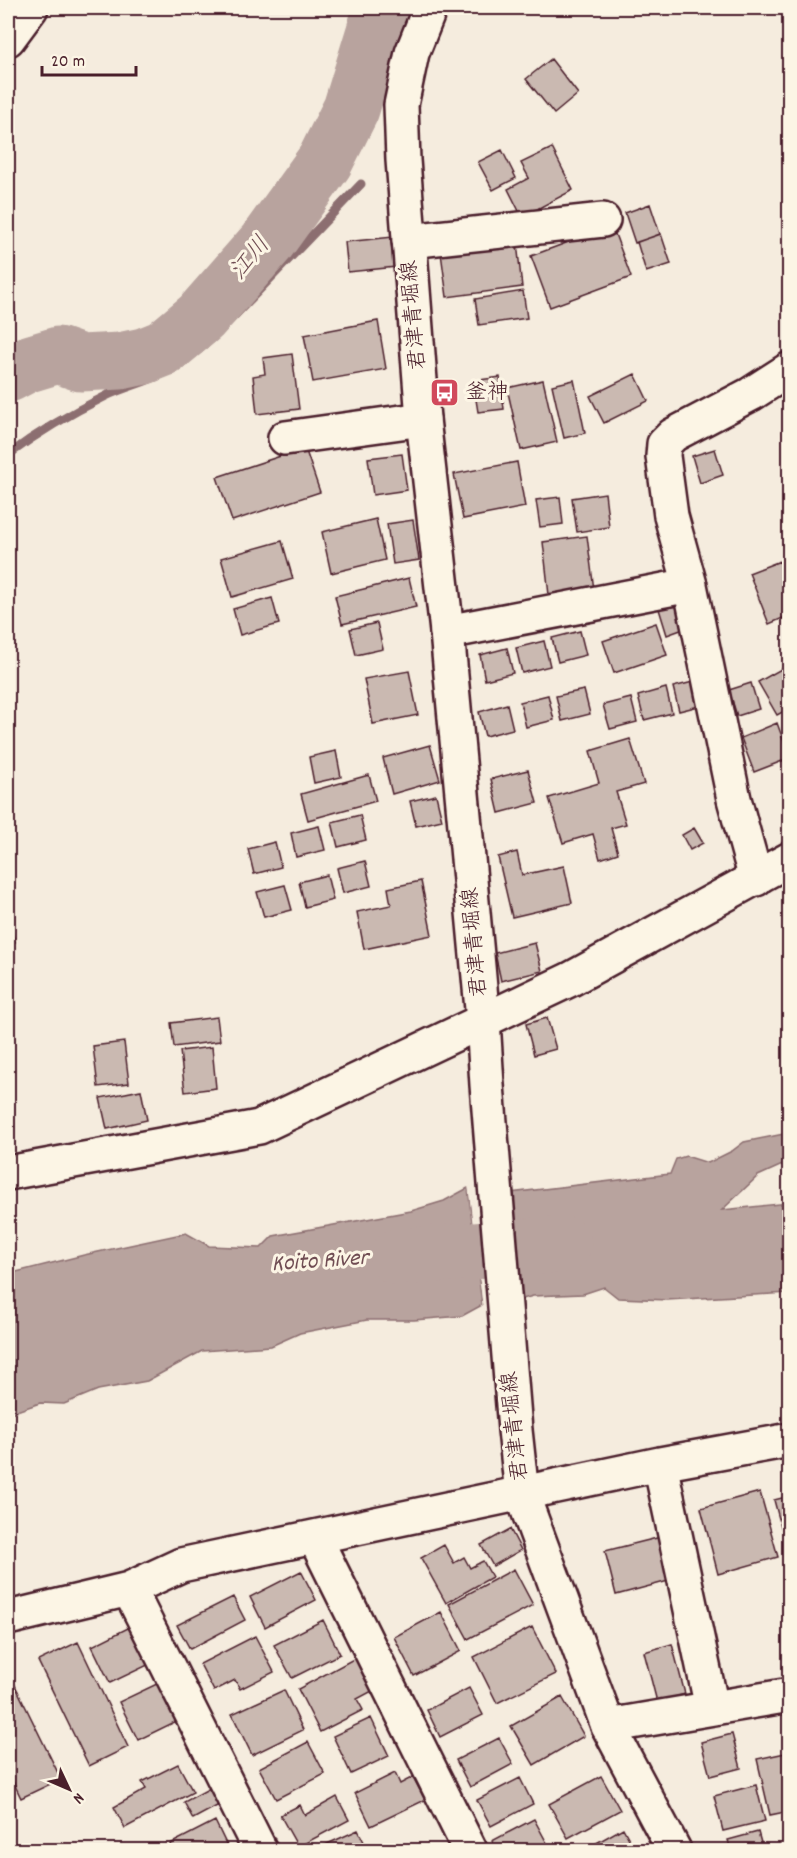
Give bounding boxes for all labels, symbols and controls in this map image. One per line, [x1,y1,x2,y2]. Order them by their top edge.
scale bar [42,39,136,77]
text: 20 m [51,50,85,75]
water label: 江川 [223,230,279,288]
street label: 君津青堀線 [395,259,435,371]
bus stop icon: 釜神 [428,377,460,409]
place label: 釜神 [465,378,509,409]
street label: 君津青堀線 [456,886,496,998]
water label: Koito River [271,1241,373,1282]
street label: 君津青堀線 [495,1370,537,1482]
north arrow [39,1759,99,1819]
text: N [67,1787,89,1809]

